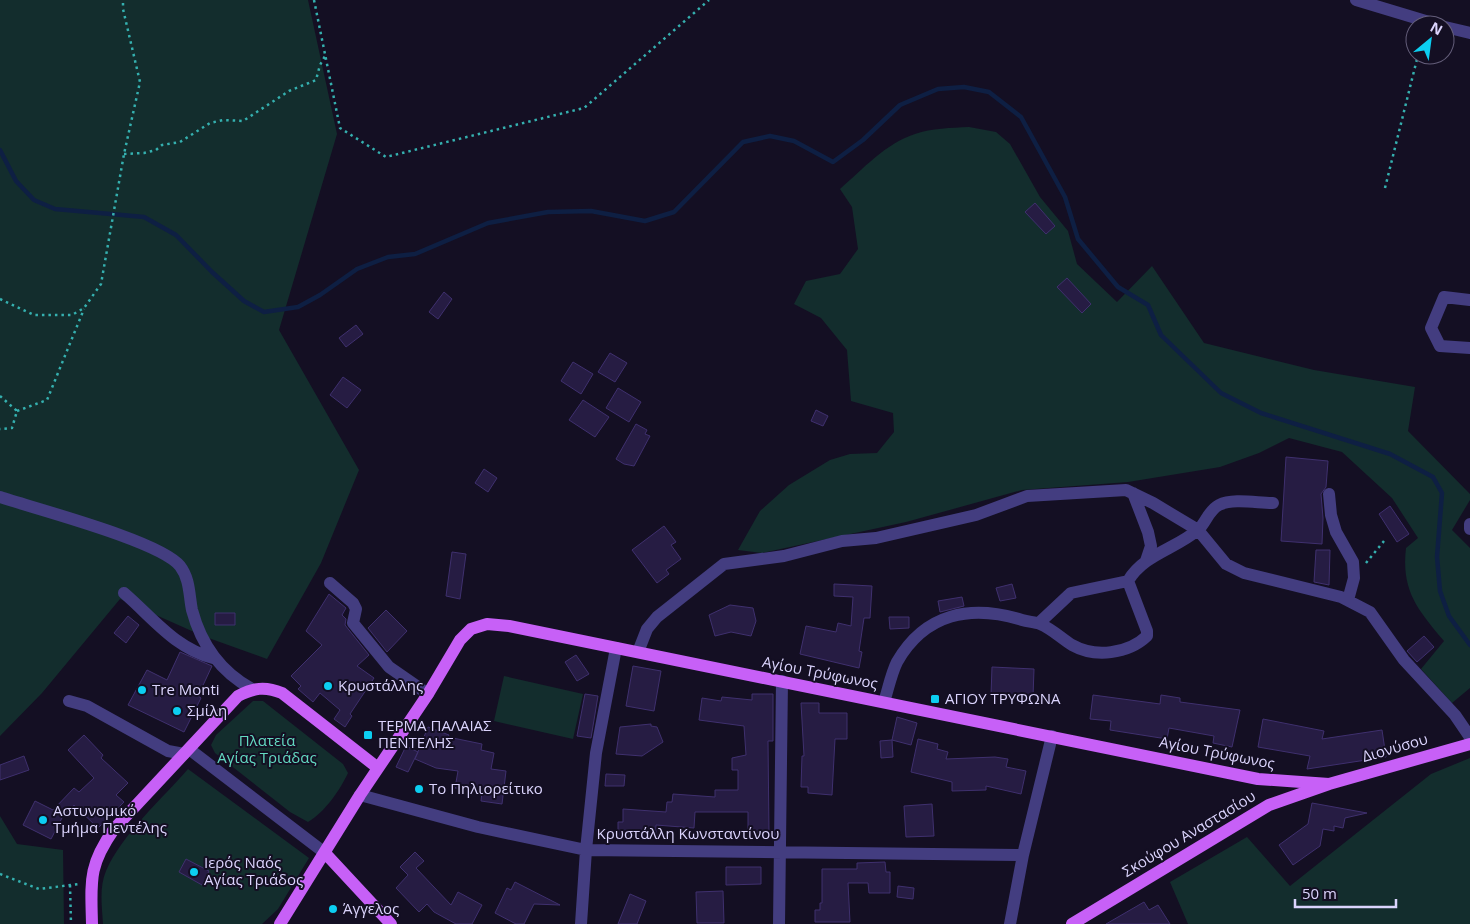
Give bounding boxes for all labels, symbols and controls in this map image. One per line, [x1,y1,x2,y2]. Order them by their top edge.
north arrow [1405,15,1455,65]
text: N [1427,17,1446,39]
street label: Αγίου Τρύφωνος [761,651,880,693]
place label: Κρυστάλλης [338,675,423,695]
place label: Tre Monti [152,679,220,699]
marker: Κρυστάλλης [322,680,334,692]
marker: Tre Monti [136,684,148,696]
place label: ΑΓΙΟΥ ΤΡΥΦΩΝΑ [945,688,1061,708]
marker: ΑΓΙΟΥ ΤΡΥΦΩΝΑ [929,693,941,705]
place label: Σμίλη [187,700,227,720]
marker: Σμίλη [171,705,183,717]
place label: ΤΕΡΜΑ ΠΑΛΑΙΑΣ ΠΕΝΤΕΛΗΣ [378,715,492,752]
street label: Διονύσου [1360,728,1430,766]
marker: ΤΕΡΜΑ ΠΑΛΑΙΑΣ ΠΕΝΤΕΛΗΣ [362,729,374,741]
park label: Πλατεία Αγίας Τριάδας [217,730,317,767]
street label: Αγίου Τρύφωνος [1158,731,1277,773]
place label: Το Πηλιορείτικο [429,778,543,798]
marker: Το Πηλιορείτικο [413,783,425,795]
street label: Σκούφου Αναστασίου [1118,785,1259,881]
place label: Αστυνομικό Τμήμα Πεντέλης [53,800,167,837]
marker: Αστυνομικό Τμήμα Πεντέλης [37,814,49,826]
street label: Κρυστάλλη Κωνσταντίνου [597,823,779,843]
place label: Ιερός Ναός Αγίας Τριάδος [204,852,303,889]
marker: Ιερός Ναός Αγίας Τριάδος [188,866,200,878]
scale bar [1295,876,1396,908]
text: 50 m [1302,883,1337,903]
place label: Άγγελος [343,898,399,918]
marker: Άγγελος [327,903,339,915]

